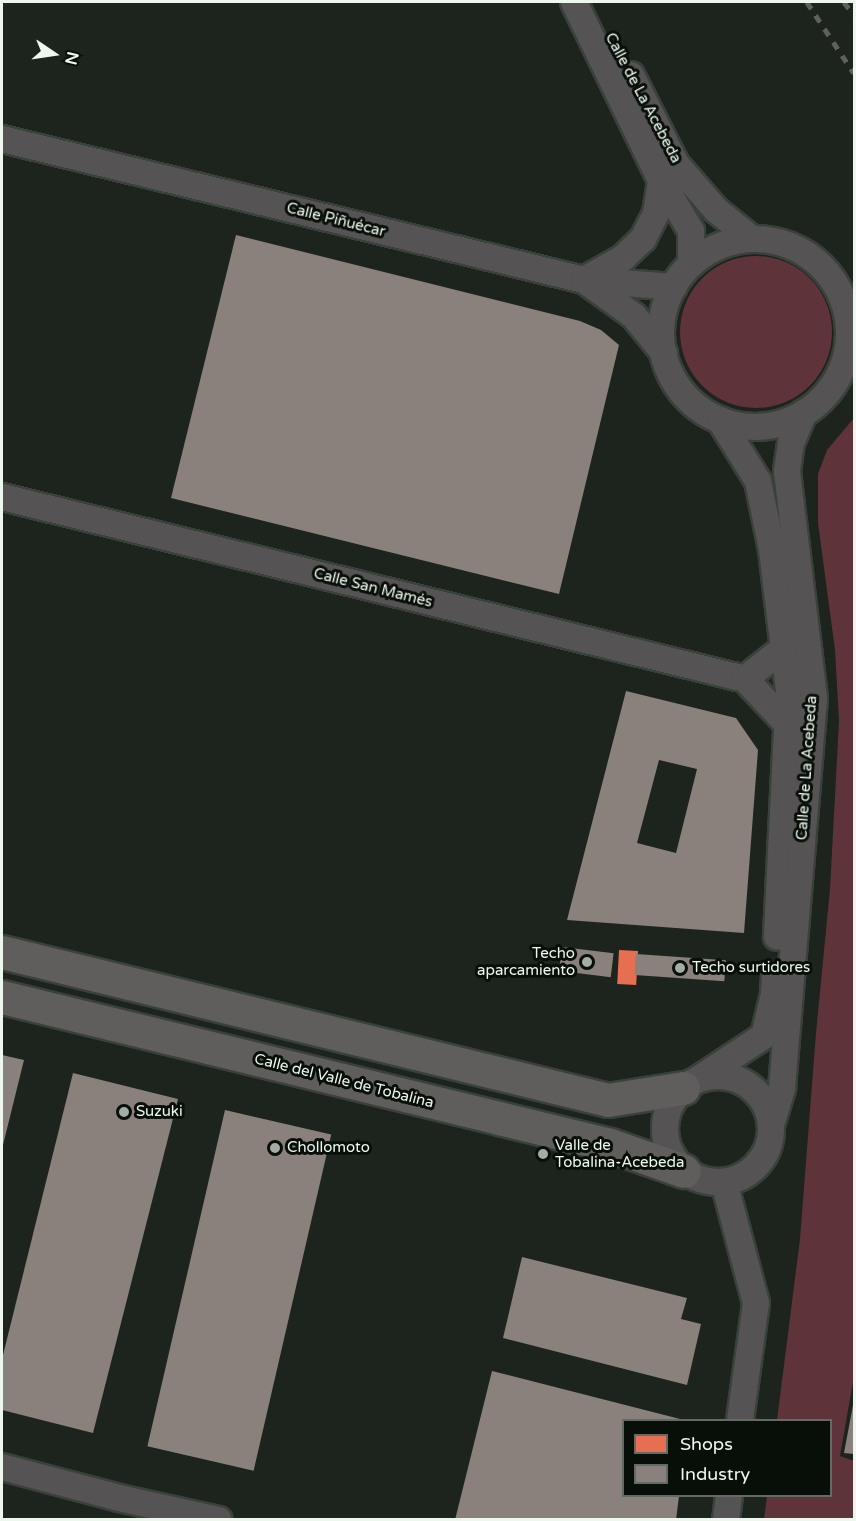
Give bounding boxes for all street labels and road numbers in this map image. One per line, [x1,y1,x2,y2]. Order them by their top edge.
street label: Calle de La Acebeda [601,30,685,166]
street label: Calle Piñuécar [285,199,387,241]
street label: Calle San Mamés [312,565,434,611]
street label: Calle de La Acebeda [793,695,821,841]
street label: Calle del Valle de Tobalina [252,1050,436,1112]

